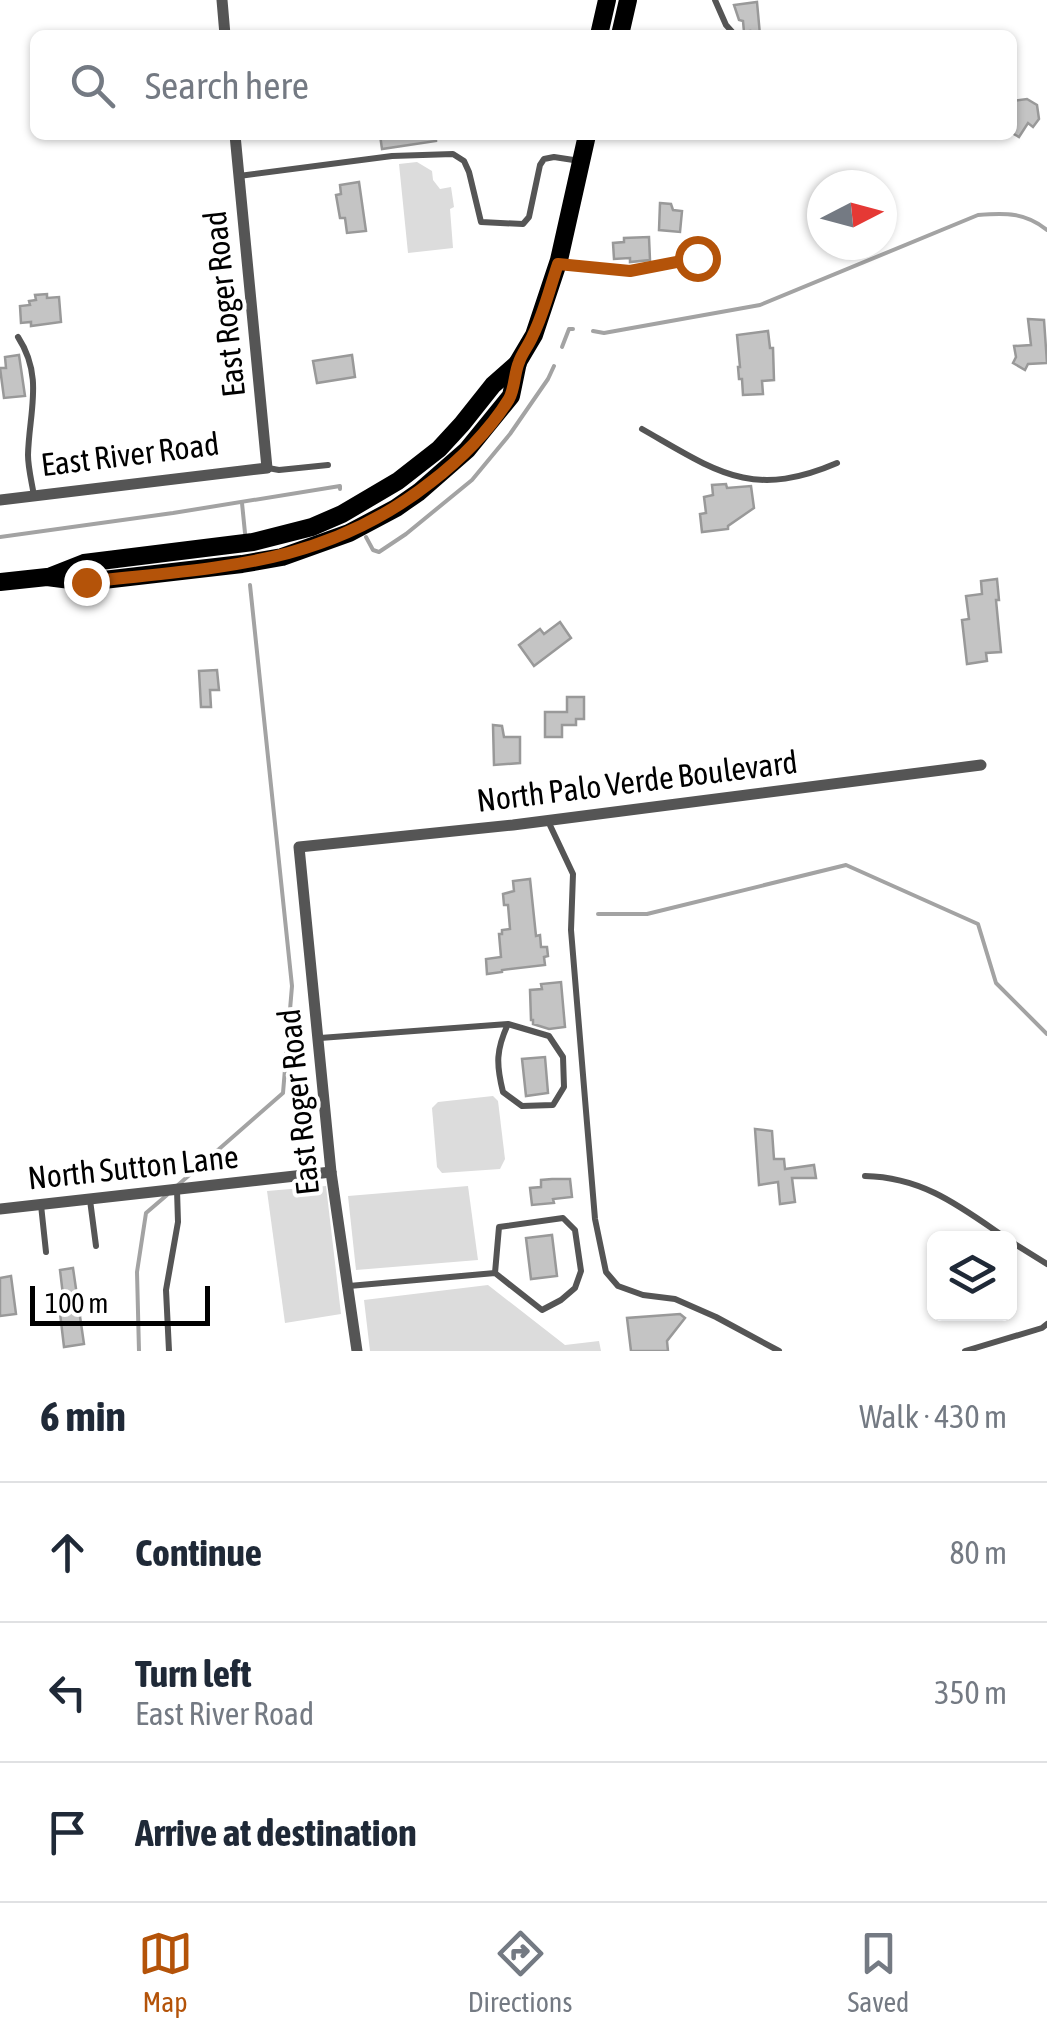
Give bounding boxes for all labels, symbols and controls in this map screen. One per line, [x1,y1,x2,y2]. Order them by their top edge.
search box [30,30,1017,140]
icon: search [65,58,120,113]
text: Search here [145,64,309,107]
north arrow [807,170,897,260]
street label: East Roger Road [196,209,252,399]
route start [675,236,721,282]
street label: East River Road [39,425,221,483]
route end [64,560,110,606]
street label: North Palo Verde Boulevard [475,743,799,819]
street label: East Roger Road [270,1007,326,1197]
street label: North Sutton Lane [26,1138,240,1196]
map controls [927,1231,1017,1321]
button: layers [927,1231,1017,1321]
scale bar [30,1281,210,1326]
text: 100 m [45,1287,108,1319]
text: 6 min [40,1392,126,1440]
text: Walk · 430 m [859,1398,1007,1435]
icon: ahead [40,1525,95,1580]
text: Continue [135,1531,262,1574]
text: 80 m [949,1534,1007,1571]
text: Turn left [135,1652,251,1695]
icon: left [40,1665,95,1720]
text: 350 m [934,1674,1007,1711]
text: East River Road [135,1695,314,1732]
icon: arrive [40,1805,95,1860]
text: Arrive at destination [135,1811,417,1854]
tab: Map [138,1926,193,2018]
tab: Directions [468,1926,572,2018]
tab: Saved [848,1926,909,2018]

